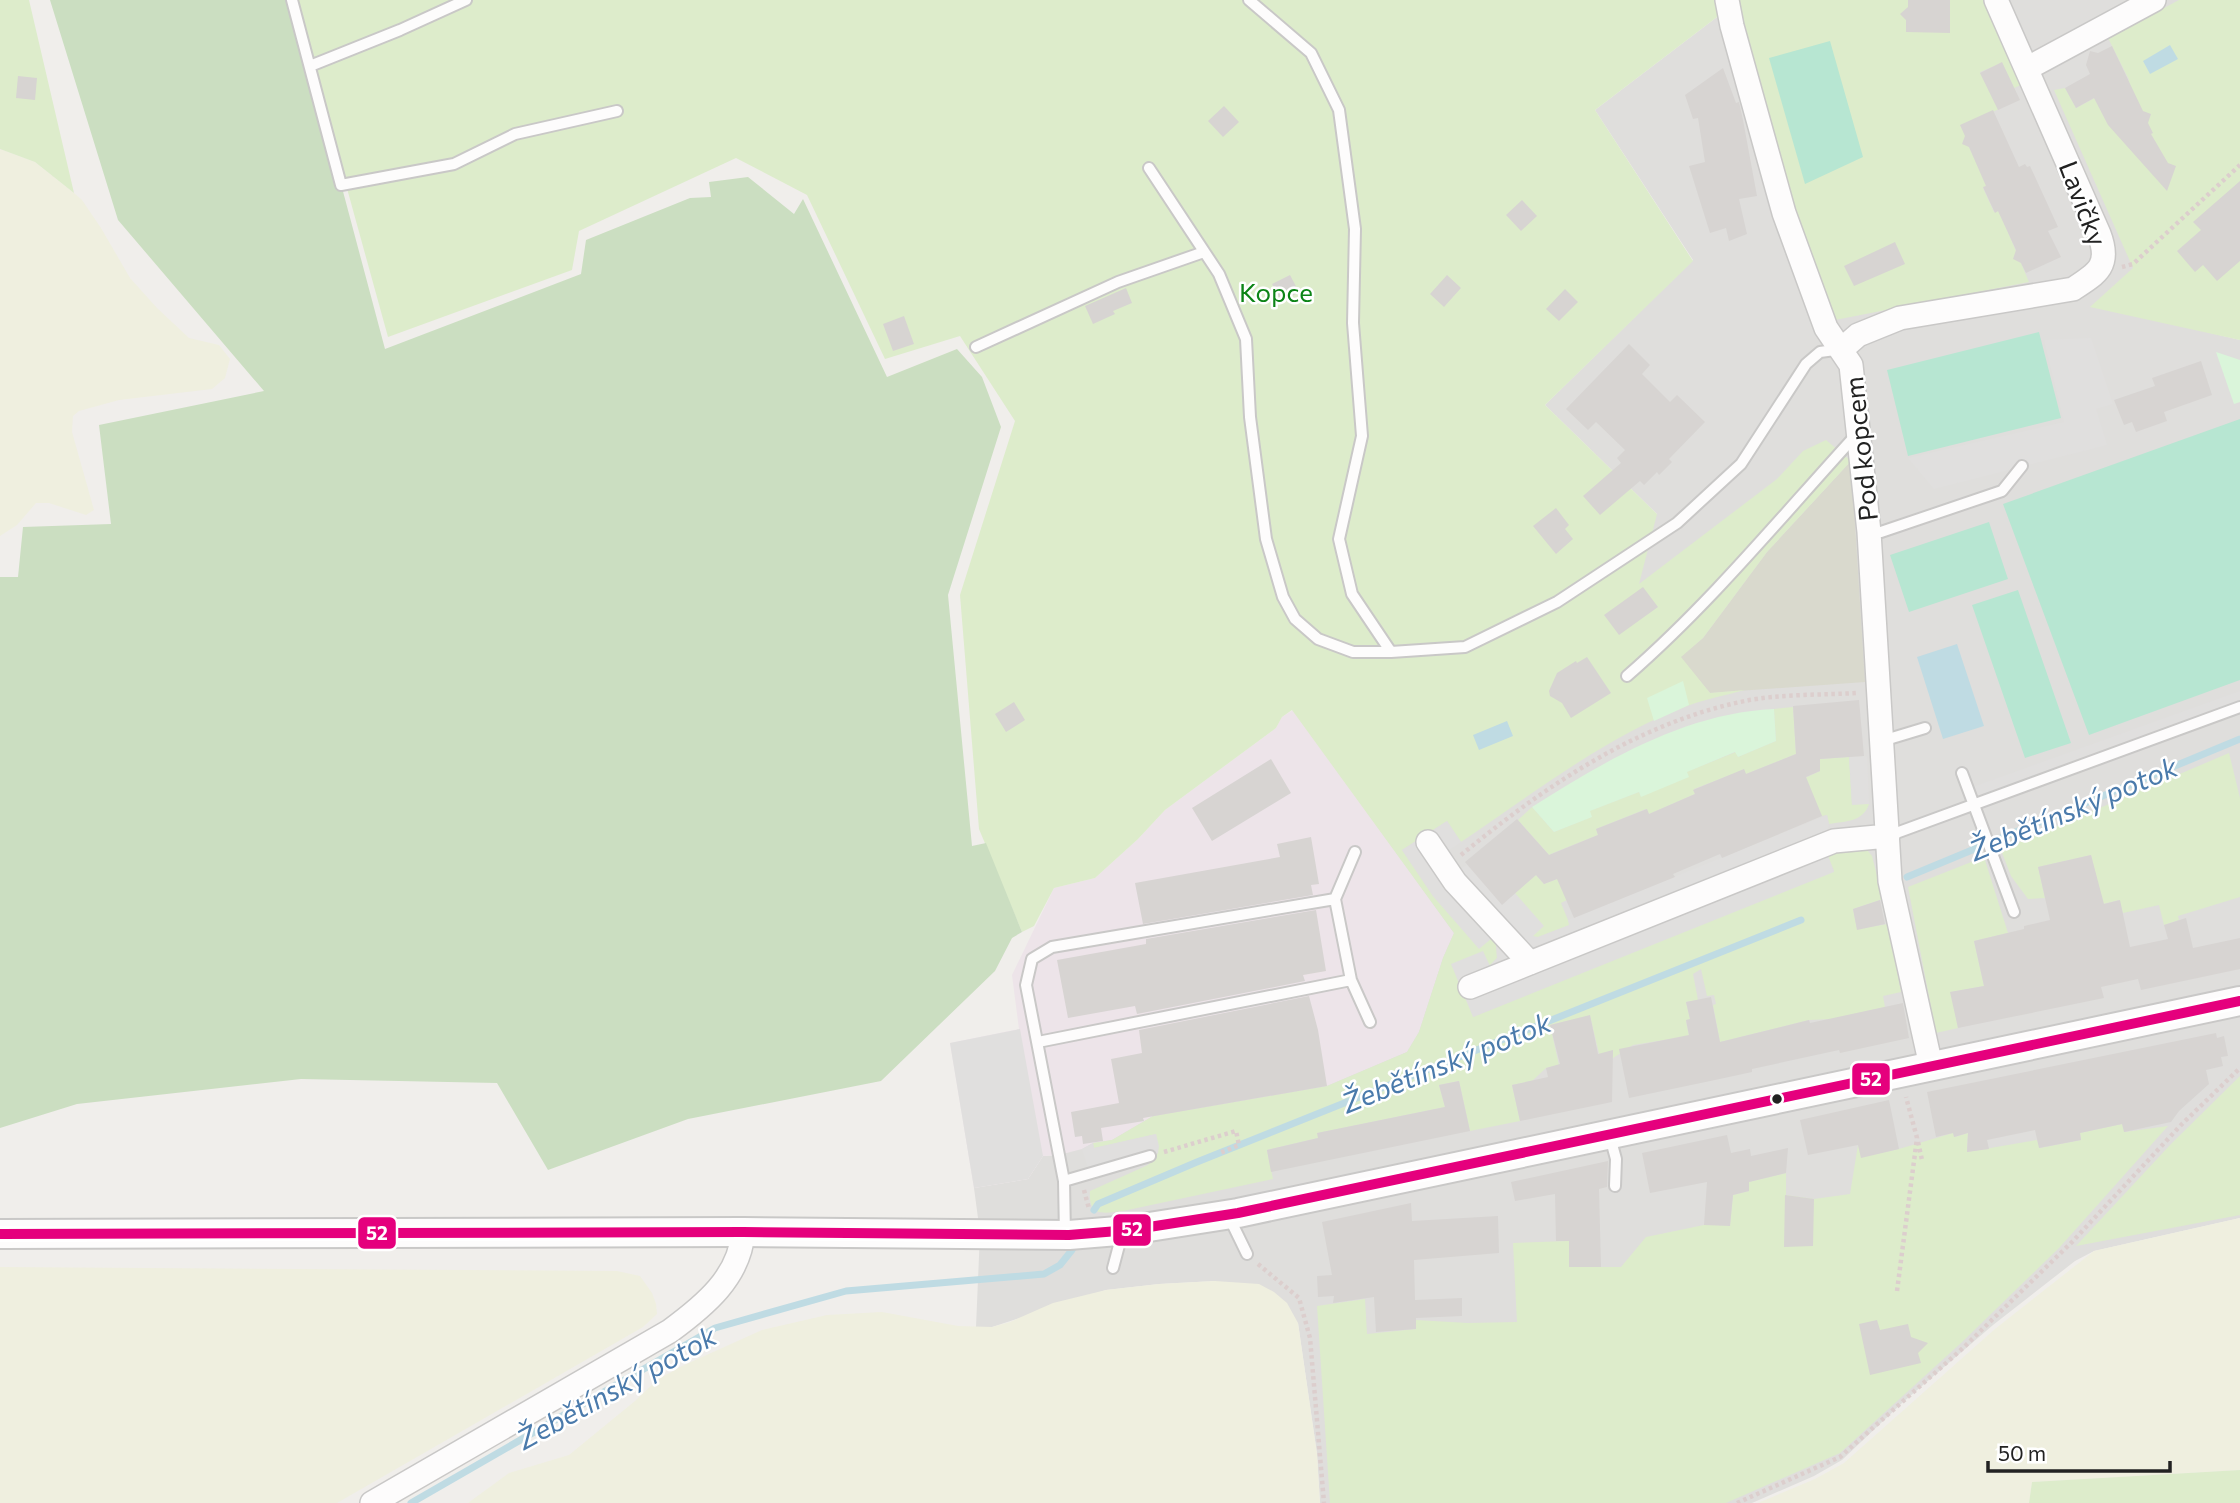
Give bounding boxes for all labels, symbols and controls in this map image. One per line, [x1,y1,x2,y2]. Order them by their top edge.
street label: Lavičky [2054,156,2114,250]
park label: Kopce [1239,276,1313,307]
street label: Pod kopcem [1837,375,1883,523]
water label: Žebětínský potok [1963,748,2183,868]
water label: Žebětínský potok [1335,1004,1557,1120]
line badge: 52 [1851,1062,1891,1096]
text: 52 [1860,1067,1882,1090]
unlabelled marker [1770,1092,1784,1106]
line badge: 52 [1112,1213,1152,1247]
line badge: 52 [357,1216,397,1250]
text: 52 [1121,1217,1143,1240]
text: 52 [366,1221,388,1244]
water label: Žebětínský potok [509,1318,723,1456]
scale bar [1988,1430,2170,1474]
text: 50 m [1998,1440,2046,1465]

